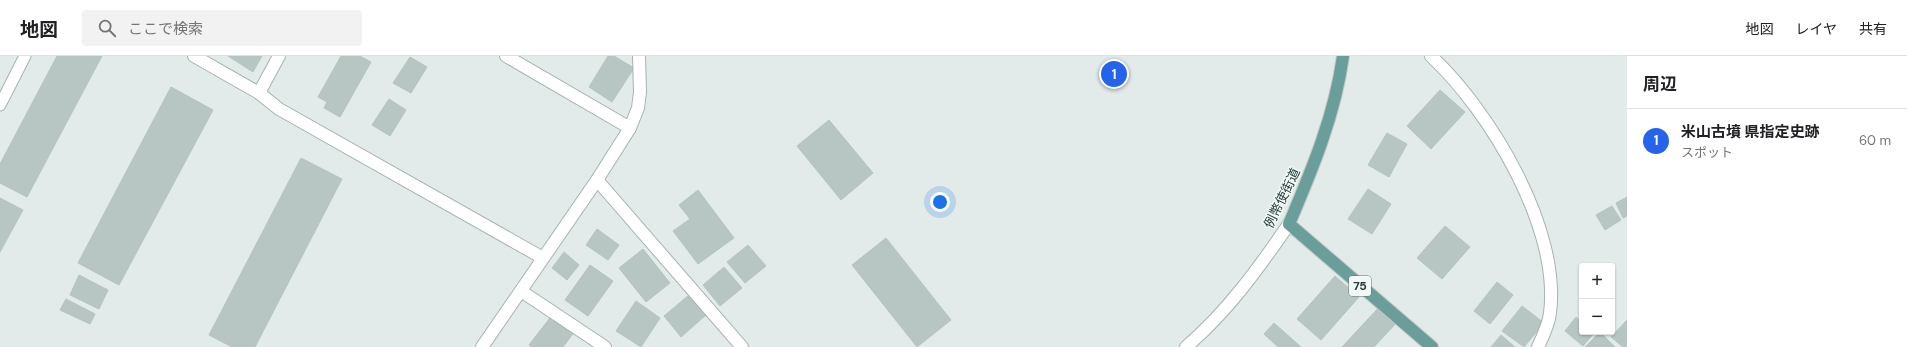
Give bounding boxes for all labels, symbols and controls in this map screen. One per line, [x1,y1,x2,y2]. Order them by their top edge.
search box [82,10,362,46]
text: 地図 [20,17,58,42]
icon: search [96,17,118,39]
text: ここで検索 [128,19,203,39]
text: 地図 [1745,20,1773,38]
text: レイヤ [1795,20,1837,38]
text: 共有 [1859,20,1887,38]
pin: 1 [1101,59,1127,89]
text: 周辺 [1643,73,1677,95]
text: 米山古墳 県指定史跡 [1681,122,1820,142]
text: 1 [1654,132,1658,149]
text: 60 m [1859,132,1891,149]
text: スポット [1681,144,1733,161]
street label: 例幣使街道 [1260,165,1304,231]
your location [930,192,950,212]
map controls [1579,263,1615,335]
button: + [1579,263,1615,299]
road number: 75 [1349,276,1371,296]
button: − [1579,299,1615,335]

